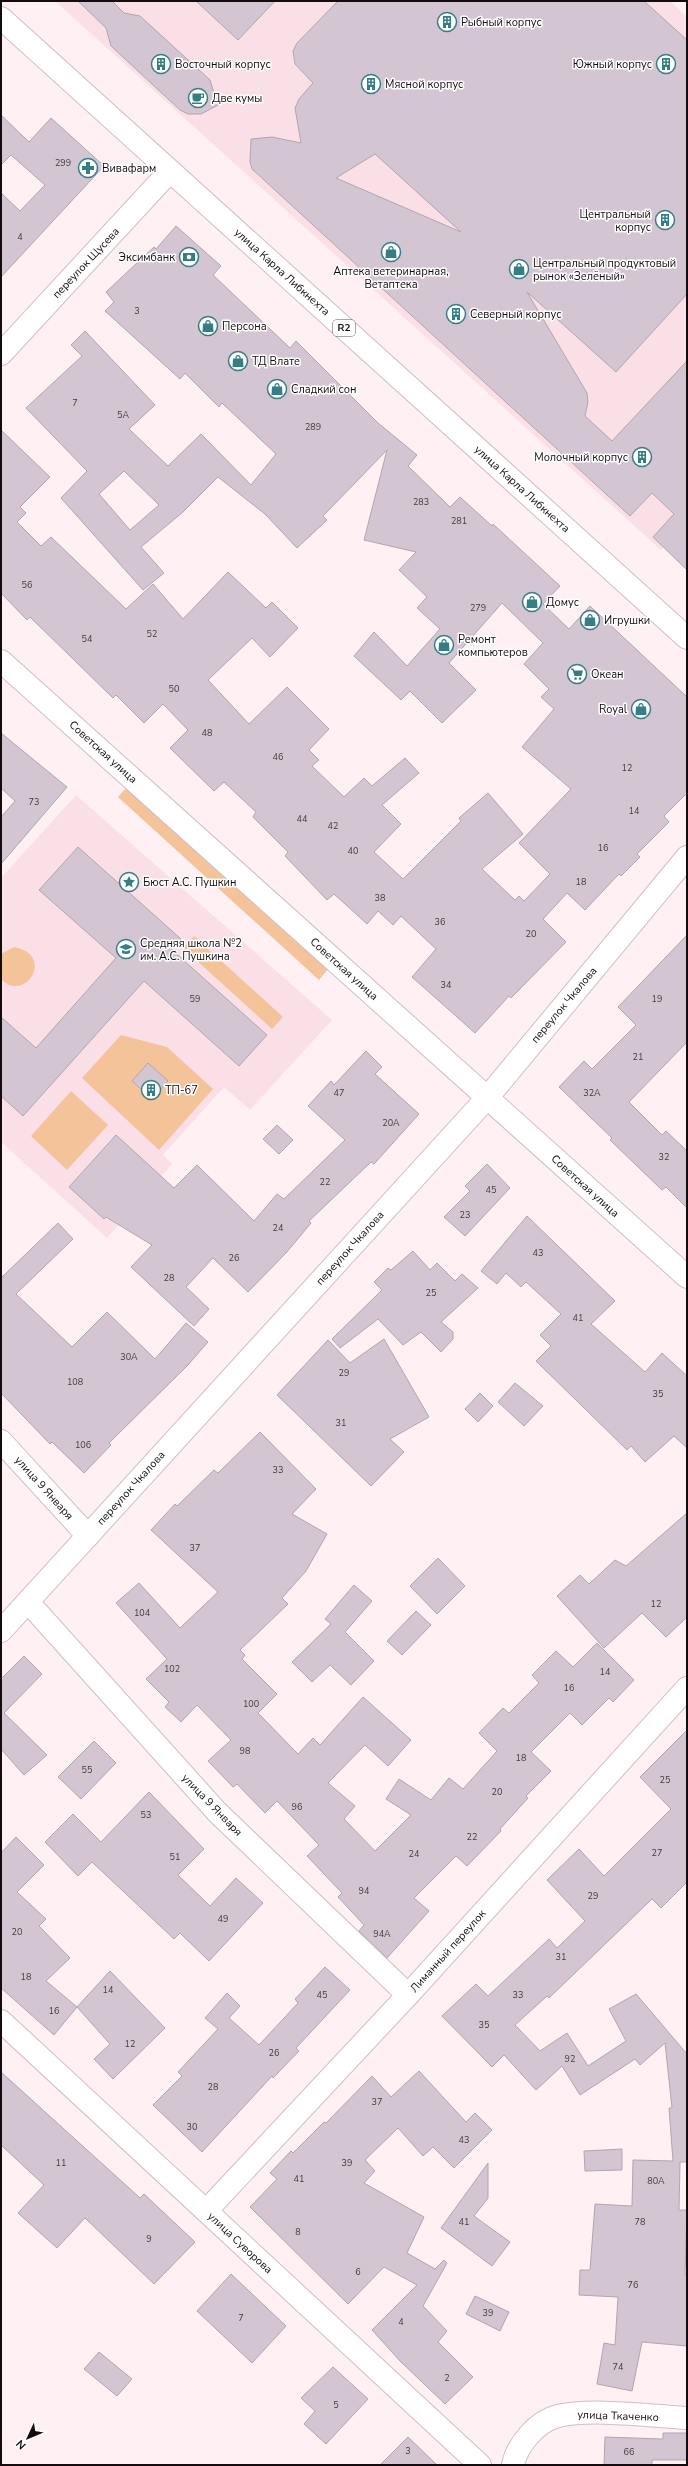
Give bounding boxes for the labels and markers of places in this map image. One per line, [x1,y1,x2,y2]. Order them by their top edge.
building icon: Рыбный корпус [436,11,458,33]
place label: Рыбный корпус [461,15,542,30]
building icon: Восточный корпус [150,53,172,75]
building icon: Южный корпус [655,53,677,75]
place label: Восточный корпус [175,57,271,72]
place label: Южный корпус [573,57,652,72]
building icon: Мясной корпус [360,73,382,95]
place label: Мясной корпус [385,77,463,92]
cafe icon: Две кумы [187,87,209,109]
place label: Две кумы [212,91,262,106]
pharmacy icon: Вивафарм [77,157,99,179]
place label: Вивафарм [102,161,156,176]
place label: Центральный корпус [579,207,651,235]
building icon: Центральный корпус [654,209,676,231]
shop icon: Аптека ветеринарная, Ветаптека [380,241,402,263]
bank icon: Эксимбанк [178,246,200,268]
place label: Эксимбанк [119,250,175,265]
place label: Центральный продуктовый рынок «Зелёный» [533,256,676,284]
shop icon: Центральный продуктовый рынок «Зелёный» [508,258,530,280]
place label: Аптека ветеринарная, Ветаптека [333,264,449,292]
building icon: Северный корпус [445,303,467,325]
place label: Северный корпус [470,307,561,322]
shop icon: Персона [197,315,219,337]
place label: Персона [222,319,267,334]
shop icon: ТД Влате [227,350,249,372]
place label: ТД Влате [252,354,300,369]
shop icon: Сладкий сон [266,378,288,400]
place label: Сладкий сон [291,382,357,397]
building icon: Молочный корпус [631,446,653,468]
place label: Молочный корпус [534,450,628,465]
shop icon: Домус [521,591,543,613]
place label: Домус [546,595,579,610]
shop icon: Игрушки [579,609,601,631]
place label: Игрушки [604,613,650,628]
place label: Ремонт компьютеров [458,632,528,660]
shop icon: Ремонт компьютеров [433,634,455,656]
supermarket icon: Океан [566,663,588,685]
place label: Океан [591,667,624,682]
shop icon: Royal [630,698,652,720]
place label: Royal [599,702,628,717]
place icon: Бюст А.С. Пушкин [118,871,140,893]
place label: Бюст А.С. Пушкин [143,875,236,890]
place label: Средняя школа №2 им. А.С. Пушкина [140,936,242,964]
school or university icon: Средняя школа №2 им. А.С. Пушкина [115,938,137,960]
building icon: ТП-67 [140,1079,162,1101]
place label: ТП-67 [165,1083,198,1098]

